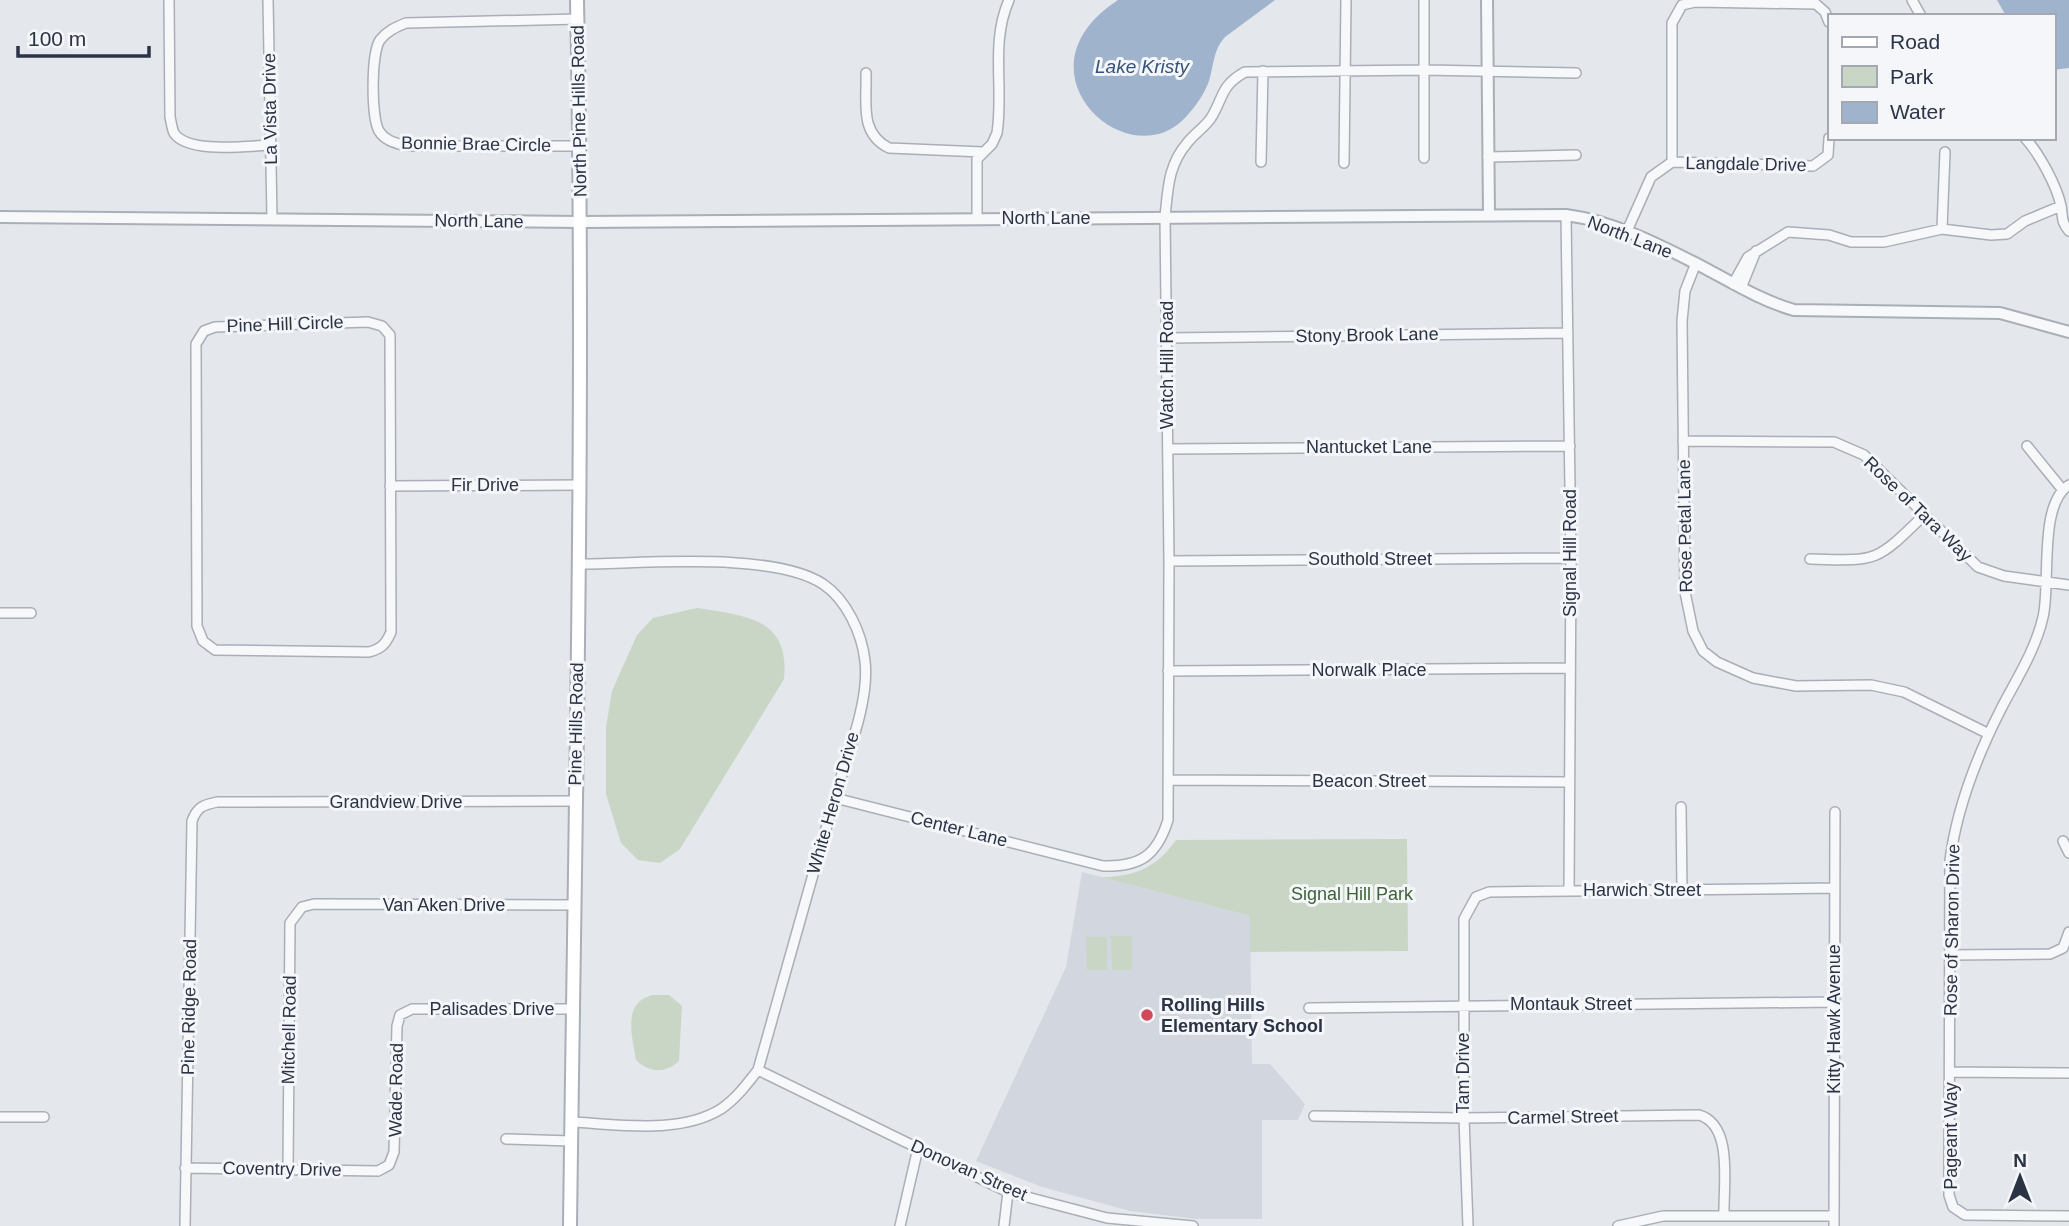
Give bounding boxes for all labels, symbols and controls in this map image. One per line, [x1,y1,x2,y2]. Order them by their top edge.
scale bar [18,14,149,58]
legend [1828,14,2055,140]
street label: North Pine Hills Road [567,25,591,197]
text: 100 m [28,27,86,50]
text: Road [1890,30,1940,53]
street label: La Vista Drive [259,53,281,165]
water label: Lake Kristy [1095,56,1190,77]
text: Park [1890,65,1934,88]
text: Water [1890,100,1945,123]
street label: Bonnie Brae Circle [401,133,551,155]
street label: Langdale Drive [1685,153,1807,175]
street label: North Lane [1001,208,1091,228]
street label: North Lane [434,210,524,232]
street label: North Lane [1585,212,1675,262]
street label: Watch Hill Road [1157,301,1177,429]
street label: Pine Hill Circle [226,312,344,336]
street label: Stony Brook Lane [1295,324,1439,346]
street label: Nantucket Lane [1306,437,1432,457]
street label: Rose of Tara Way [1860,452,1976,566]
street label: Rose Petal Lane [1674,459,1696,593]
street label: Fir Drive [451,475,519,495]
street label: Signal Hill Road [1560,489,1580,617]
street label: Southold Street [1308,549,1432,569]
street label: Norwalk Place [1311,660,1427,680]
street label: Pine Hills Road [565,662,587,786]
street label: White Heron Drive [803,730,863,876]
street label: Beacon Street [1312,771,1426,791]
street label: Grandview Drive [329,792,463,812]
street label: Center Lane [909,807,1009,851]
street label: Rose of Sharon Drive [1940,844,1964,1016]
street label: Harwich Street [1583,880,1701,900]
park label: Signal Hill Park [1291,884,1414,904]
street label: Van Aken Drive [383,895,505,915]
street label: Pine Ridge Road [178,939,200,1075]
street label: Kitty Hawk Avenue [1824,944,1844,1094]
street label: Mitchell Road [278,975,300,1085]
street label: Montauk Street [1510,994,1632,1014]
place label: Rolling Hills Elementary School [1161,995,1323,1036]
street label: Palisades Drive [429,999,555,1019]
marker: Rolling Hills Elementary School [1139,1007,1155,1023]
street label: Tam Drive [1453,1032,1473,1114]
street label: Wade Road [385,1043,407,1137]
street label: Pageant Way [1941,1082,1961,1190]
street label: Carmel Street [1507,1106,1619,1128]
street label: Donovan Street [908,1135,1030,1205]
north arrow [1985,1142,2055,1212]
text: N [2013,1150,2027,1171]
street label: Coventry Drive [222,1158,342,1180]

